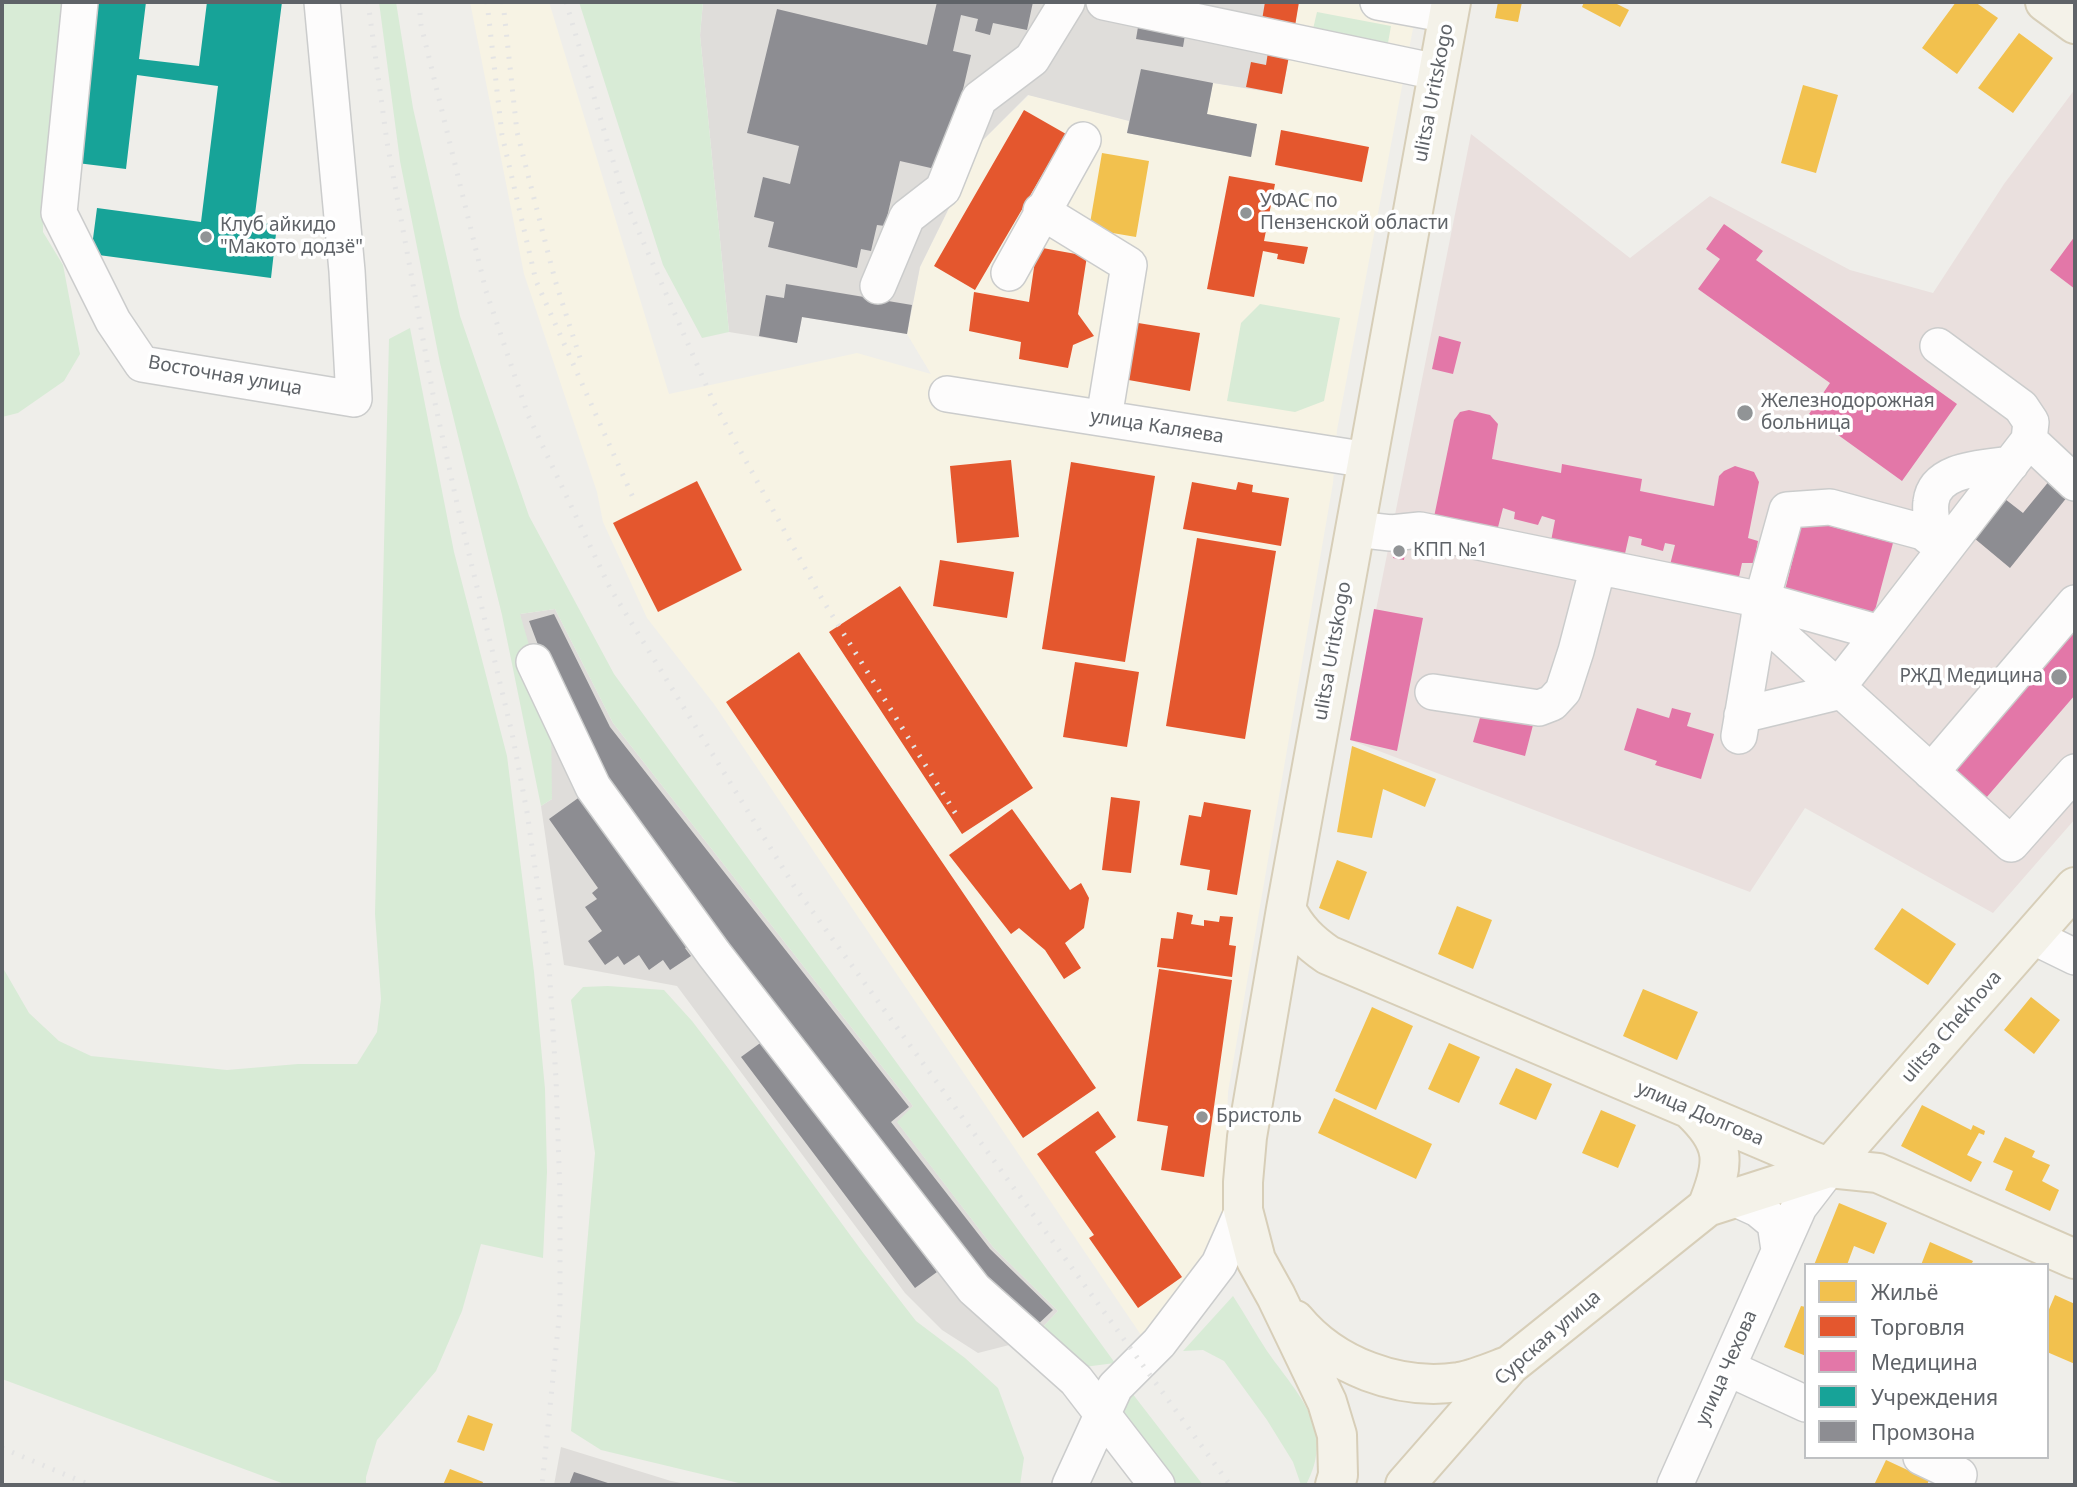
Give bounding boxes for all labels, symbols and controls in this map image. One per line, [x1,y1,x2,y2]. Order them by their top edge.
street label: ulitsa Uritskogo [1409,22,1459,164]
place label: УФАС по Пензенской области [1260,191,1449,235]
marker: УФАС по Пензенской области [1238,205,1254,221]
place label: Клуб айкидо "Макото додзё" [220,215,363,259]
marker: Клуб айкидо "Макото додзё" [198,229,214,245]
street label: Восточная улица [146,351,304,401]
place label: Железнодорожная больница [1761,391,1935,435]
marker: Железнодорожная больница [1735,403,1755,423]
street label: улица Каляева [1089,405,1225,449]
place label: КПП №1 [1413,540,1488,562]
marker: КПП №1 [1391,543,1407,559]
street label: ulitsa Uritskogo [1310,580,1356,722]
place label: РЖД Медицина [1899,666,2043,688]
marker: РЖД Медицина [2049,667,2069,687]
street label: ulitsa Chekhova [1897,966,2007,1088]
street label: улица Долгова [1633,1077,1767,1151]
place label: Бристоль [1216,1106,1302,1128]
marker: Бристоль [1194,1109,1210,1125]
legend [1804,1263,2049,1459]
text: Жильё [1871,1278,1938,1306]
street label: Сурская улица [1490,1286,1606,1390]
street label: улица Чехова [1691,1307,1763,1429]
text: Торговля [1871,1313,1965,1341]
text: Медицина [1871,1348,1978,1376]
text: Учреждения [1871,1383,1998,1411]
text: Промзона [1871,1418,1975,1446]

